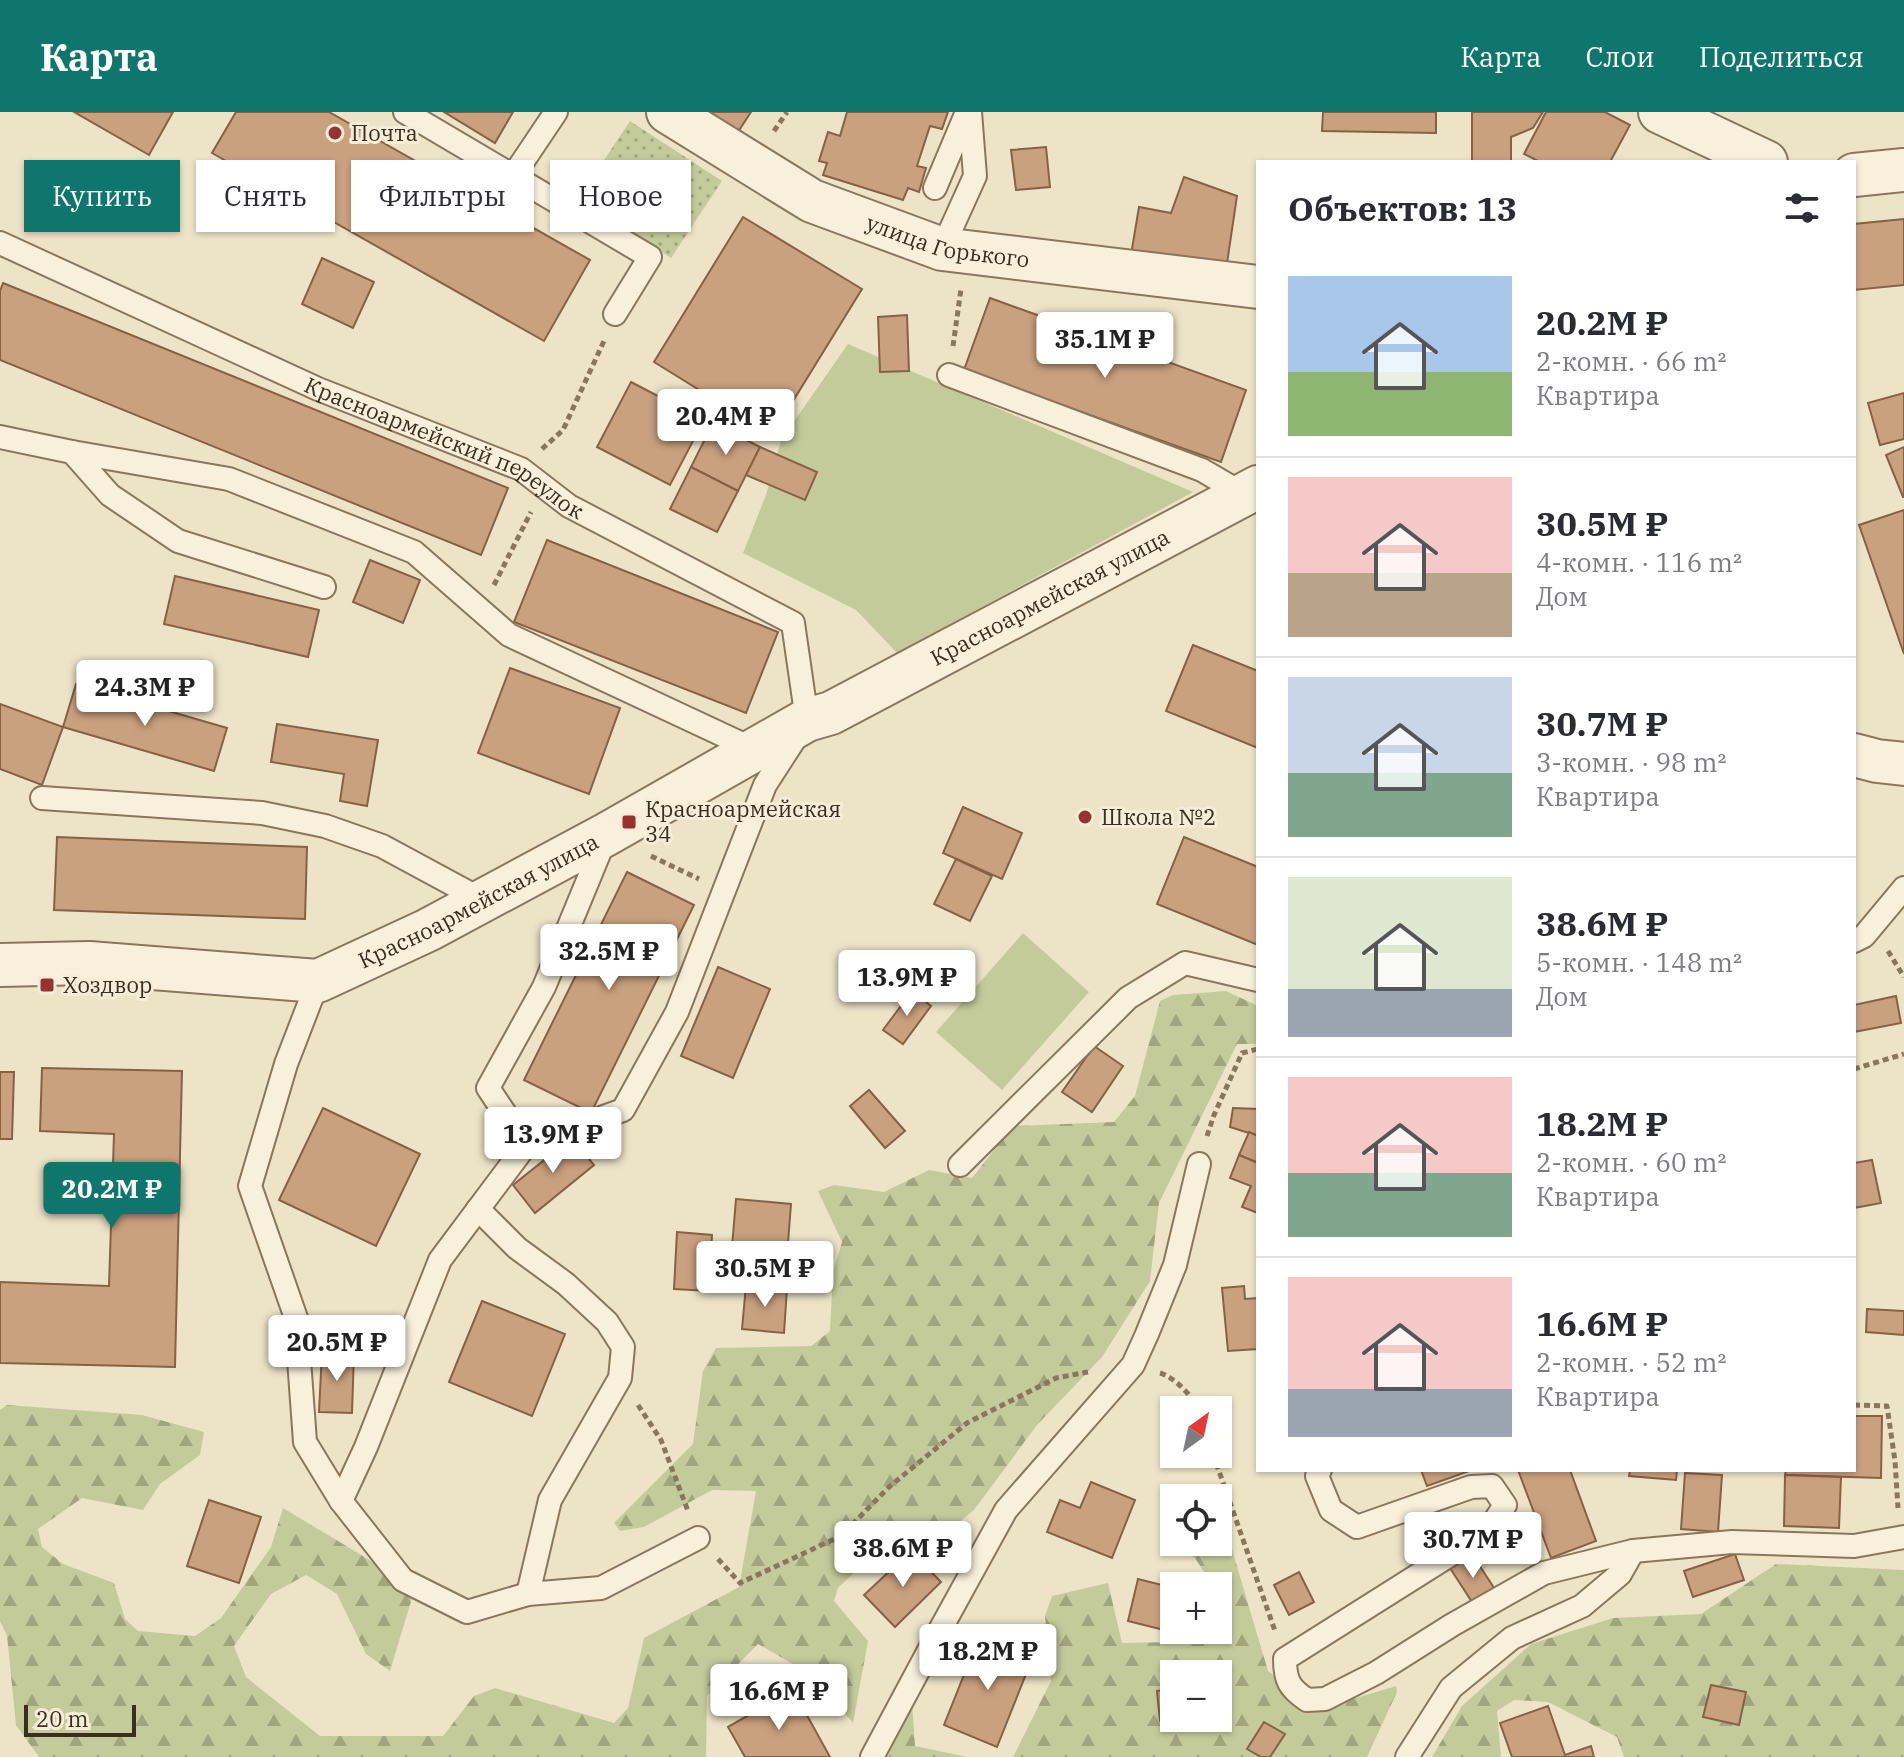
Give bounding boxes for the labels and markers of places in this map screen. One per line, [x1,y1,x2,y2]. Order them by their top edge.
place label: Почта [351,118,418,147]
marker: Почта [326,124,344,142]
pin: 35.1M ₽ [1031,312,1179,380]
pin: 20.4M ₽ [652,389,800,457]
pin: 24.3M ₽ [71,660,219,728]
place label: Красноармейская 34 [645,794,841,848]
place label: Школа №2 [1101,802,1216,831]
marker: Школа №2 [1076,808,1094,826]
marker: Красноармейская 34 [620,813,638,831]
pin: 32.5M ₽ [535,924,683,992]
pin: 13.9M ₽ [833,950,981,1018]
place label: Хоздвор [63,970,152,999]
marker: Хоздвор [38,976,56,994]
pin: 13.9M ₽ [479,1107,627,1175]
pin: 20.2M ₽ [38,1162,186,1230]
pin: 30.5M ₽ [691,1241,839,1309]
pin: 20.5M ₽ [263,1315,411,1383]
pin: 30.7M ₽ [1399,1512,1547,1580]
pin: 38.6M ₽ [829,1521,977,1589]
pin: 18.2M ₽ [914,1624,1062,1692]
pin: 16.6M ₽ [705,1664,853,1732]

